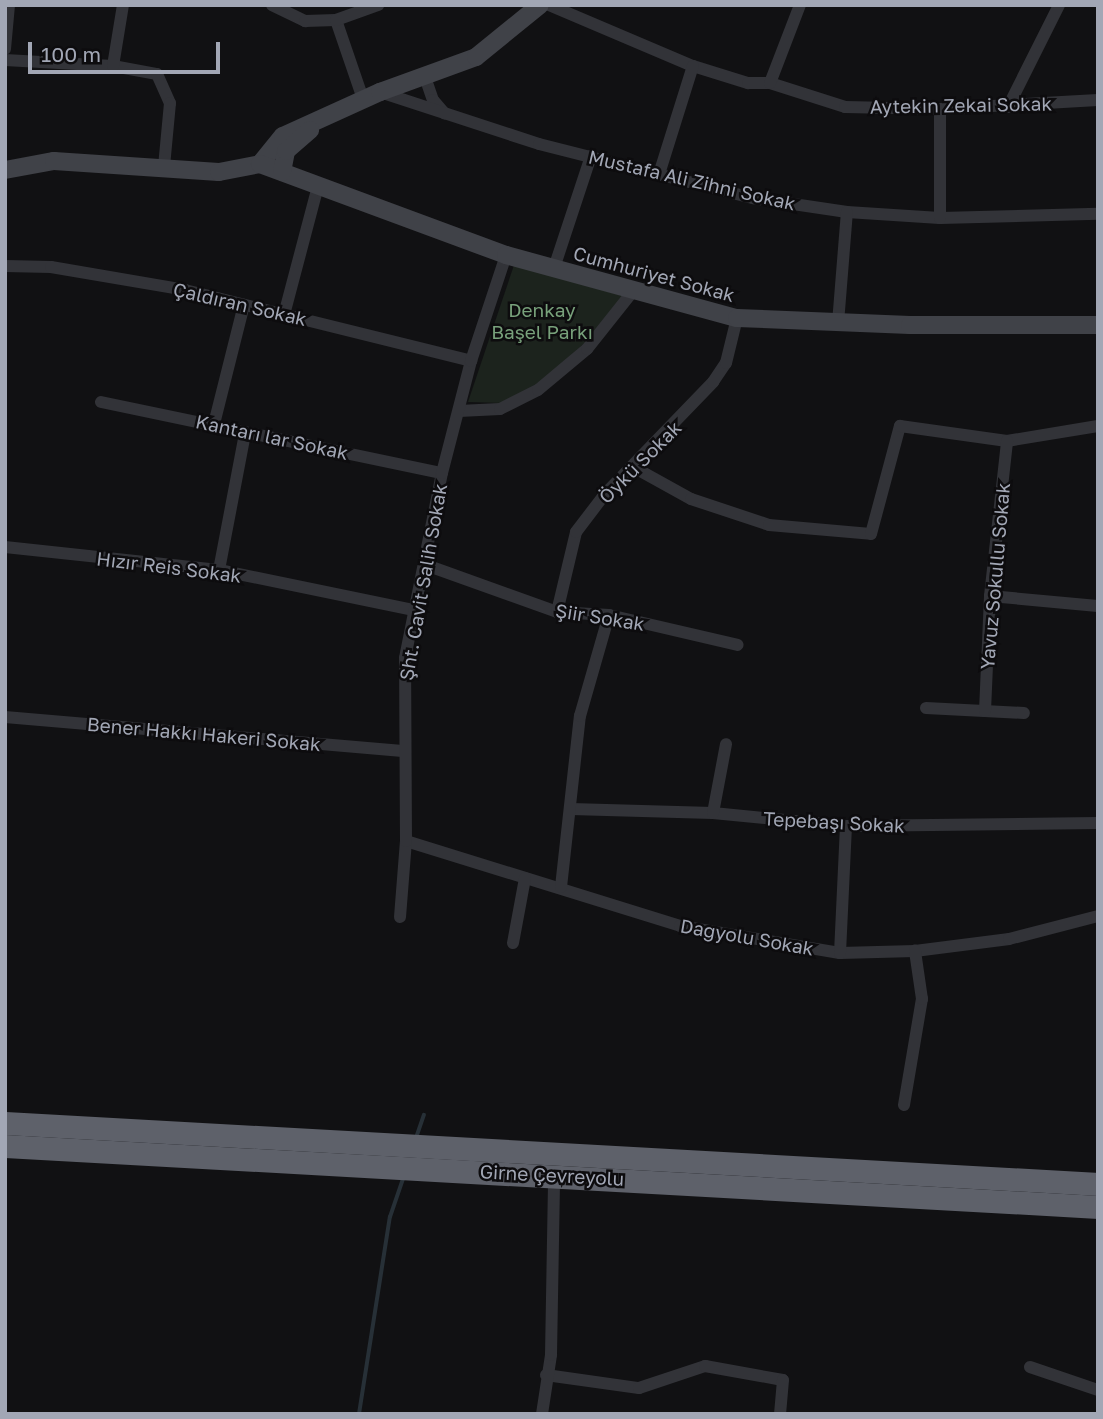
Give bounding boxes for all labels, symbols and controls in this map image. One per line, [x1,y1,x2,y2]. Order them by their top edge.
scale bar [32,28,224,72]
text: 100 m [41,41,101,67]
street label: Aytekin Zekai Sokak [870,92,1052,118]
street label: Mustafa Ali Zihni Sokak [586,145,798,215]
street label: Cumhuriyet Sokak [571,241,737,307]
street label: Çaldıran Sokak [171,278,309,330]
park label: Denkay Başel Parkı [491,299,593,343]
street label: Kantarı lar Sokak [194,410,350,464]
street label: Öykü Sokak [594,416,686,508]
street label: Şht. Cavit Salih Sokak [394,482,452,682]
street label: Yavuz Sokullu Sokak [975,482,1015,670]
street label: Hızır Reis Sokak [95,547,243,587]
street label: Şiir Sokak [554,599,646,635]
street label: Bener Hakkı Hakeri Sokak [86,712,322,756]
street label: Tepebaşı Sokak [763,807,905,837]
street label: Dağyolu Sokak [678,914,816,960]
street label: Girne Çevreyolu [479,1160,625,1190]

